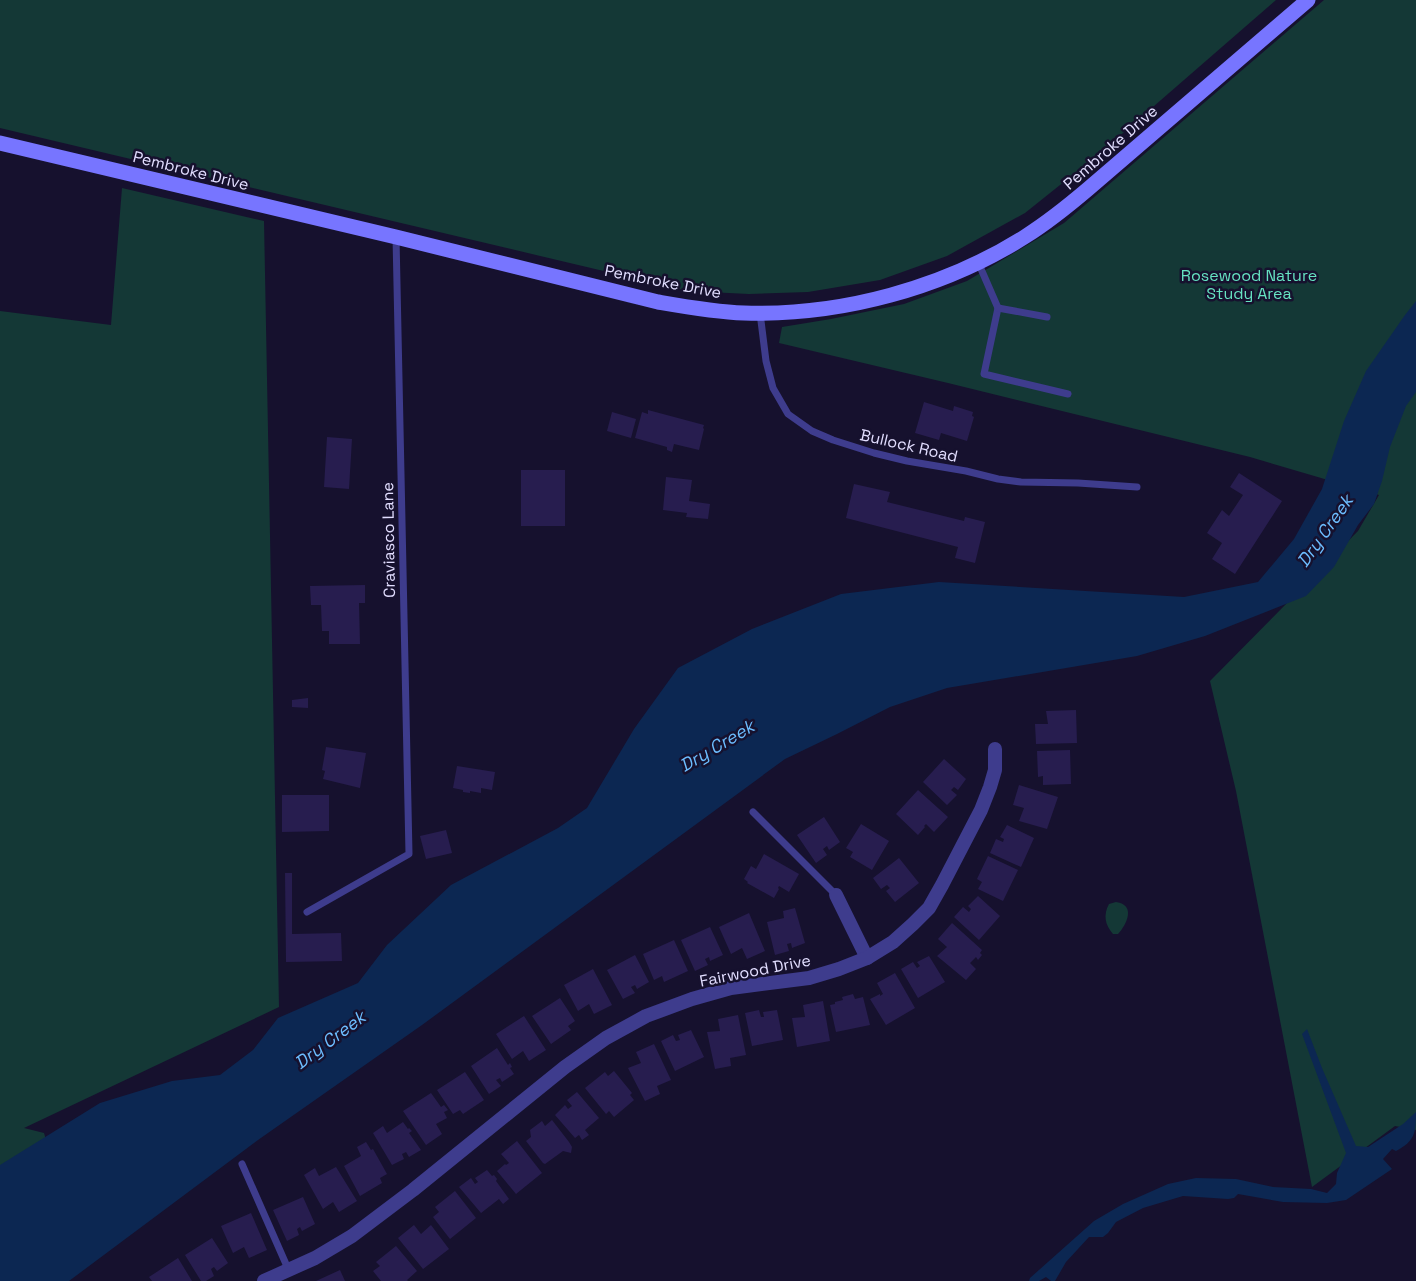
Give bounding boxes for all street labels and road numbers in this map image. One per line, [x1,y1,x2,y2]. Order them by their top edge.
street label: Pembroke Drive [1059,101,1162,194]
street label: Pembroke Drive [131,146,251,195]
street label: Pembroke Drive [603,260,723,303]
street label: Bullock Road [858,424,960,467]
street label: Craviasco Lane [377,482,400,598]
street label: Fairwood Drive [698,949,812,992]

